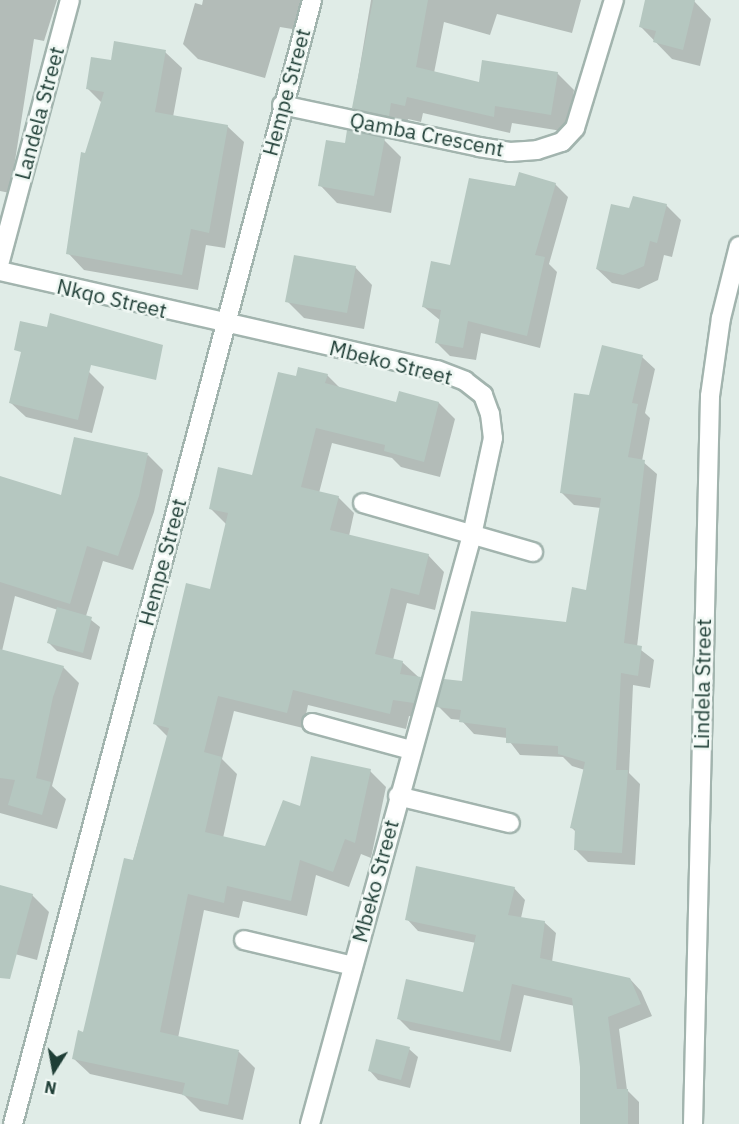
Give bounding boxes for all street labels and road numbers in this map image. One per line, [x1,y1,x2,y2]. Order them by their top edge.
street label: Hempe Street [257,25,315,159]
street label: Landela Street [9,44,69,182]
street label: Qamba Crescent [348,107,506,161]
street label: Nkqo Street [55,273,169,323]
street label: Mbeko Street [327,335,455,389]
street label: Hempe Street [133,495,191,629]
street label: Lindela Street [688,618,716,750]
street label: Mbeko Street [347,817,403,945]

